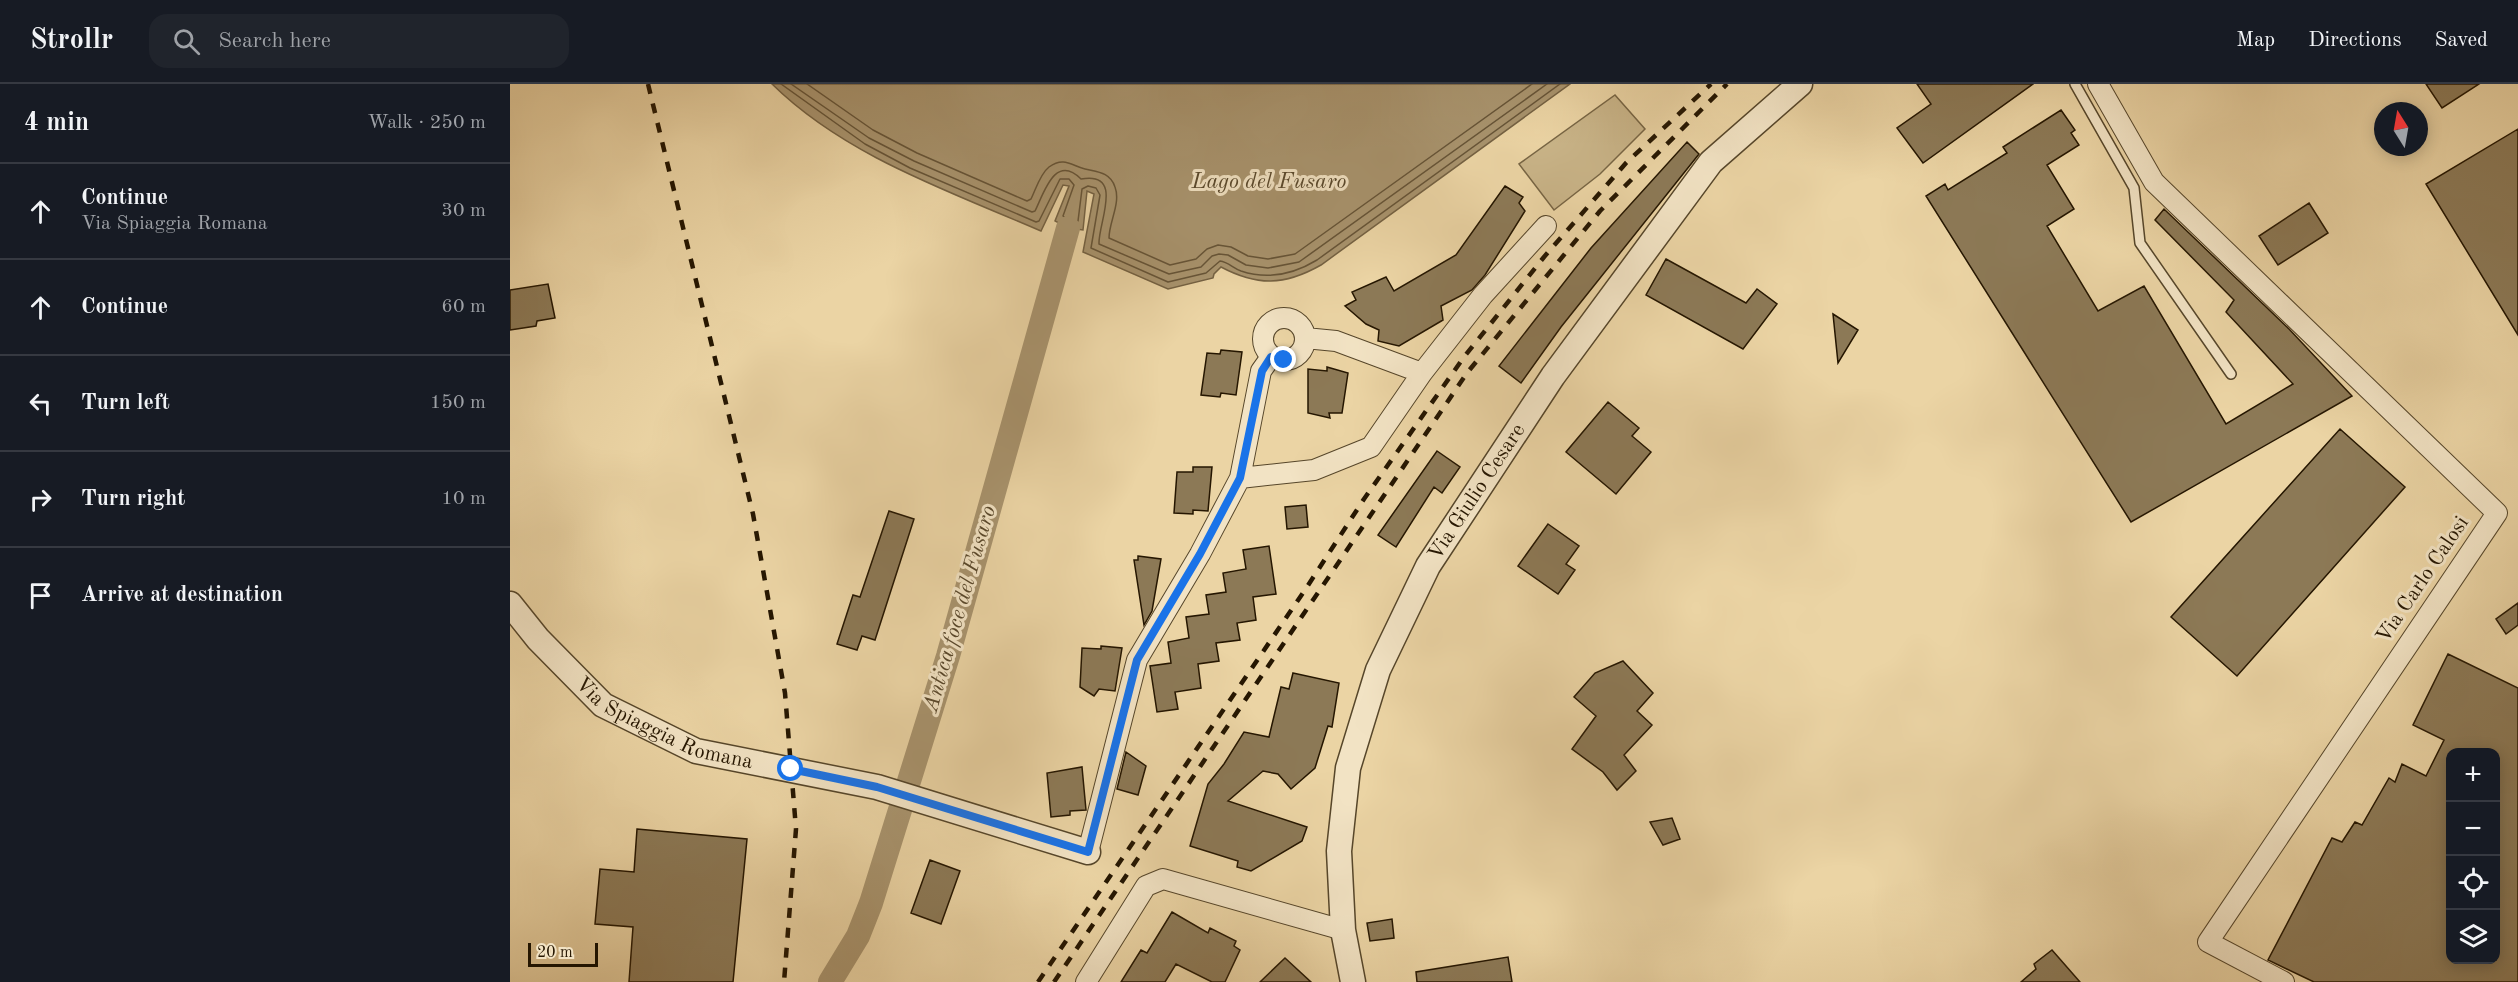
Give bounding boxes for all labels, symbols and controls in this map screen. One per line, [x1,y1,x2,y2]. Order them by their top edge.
search box [149,14,569,68]
icon: search [170,25,203,58]
text: Strollr [30,27,113,55]
text: Search here [218,30,331,52]
text: Map [2236,30,2275,51]
text: Directions [2308,30,2402,51]
text: Saved [2435,30,2488,51]
north arrow [2374,102,2428,156]
text: 4 min [24,110,89,136]
text: Walk · 250 m [367,113,486,133]
water label: Lago del Fusaro [1190,171,1347,193]
text: Continue [81,187,168,209]
icon: ahead [24,195,57,228]
text: 30 m [441,201,486,221]
text: Via Spiaggia Romana [81,214,268,234]
icon: ahead [24,291,57,324]
text: Continue [81,296,168,318]
text: 60 m [441,297,486,317]
route end [1270,346,1296,372]
icon: left [24,387,57,420]
text: Turn left [81,392,170,414]
text: 150 m [430,393,486,413]
street label: Via Giulio Cesare [1424,420,1529,564]
icon: right [24,483,57,516]
text: Turn right [81,488,185,510]
text: 10 m [441,489,486,509]
water label: Antica foce del Fusaro [920,503,1000,716]
street label: Via Carlo Calosi [2373,513,2473,647]
icon: arrive [24,579,57,612]
text: Arrive at destination [81,584,283,606]
street label: Via Spiaggia Romana [571,673,755,773]
map controls [2446,748,2500,964]
button: + [2446,748,2500,802]
route start [777,755,803,781]
button: − [2446,802,2500,856]
button: locate [2446,856,2500,910]
button: layers [2446,910,2500,964]
scale bar [528,940,598,968]
text: 20 m [537,945,573,961]

